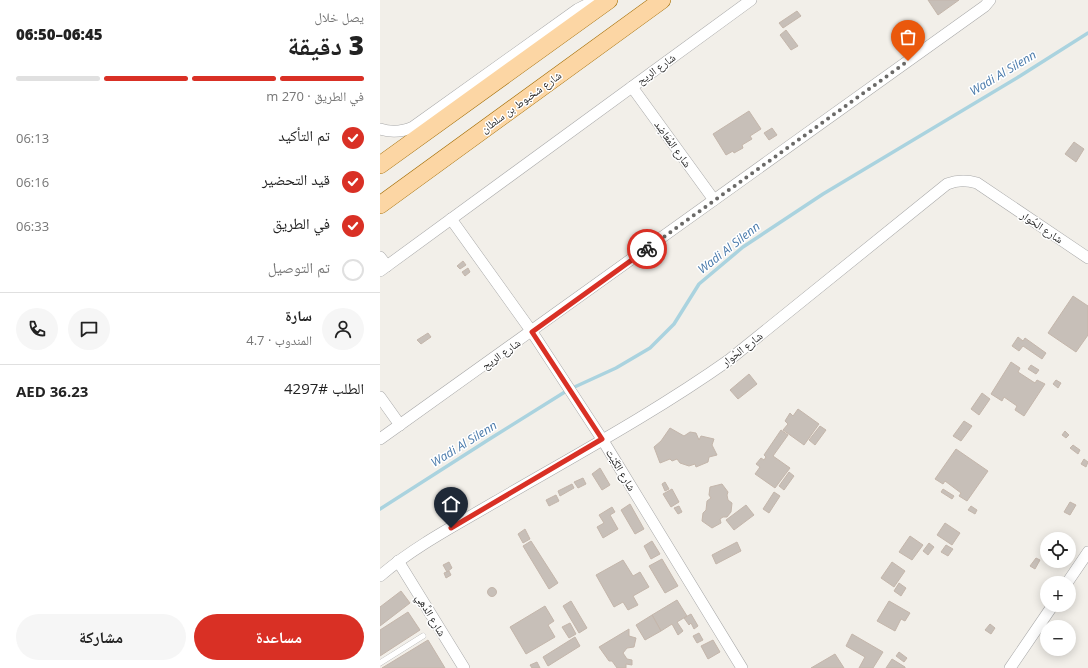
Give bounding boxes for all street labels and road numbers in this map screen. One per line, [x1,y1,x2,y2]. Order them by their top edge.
street label: شارع الريح [633,50,678,88]
street label: شارع شخبوط بن سلطان [477,67,564,136]
street label: شارع المُعَاضِد [651,117,695,170]
street label: شارع الحُوار [1017,206,1066,246]
street label: شارع الحُوار [717,328,765,370]
street label: شارع الريح [478,335,523,372]
street label: شارع الكَيْت [603,446,640,494]
street label: شارع الدِّهِي [411,591,450,640]

